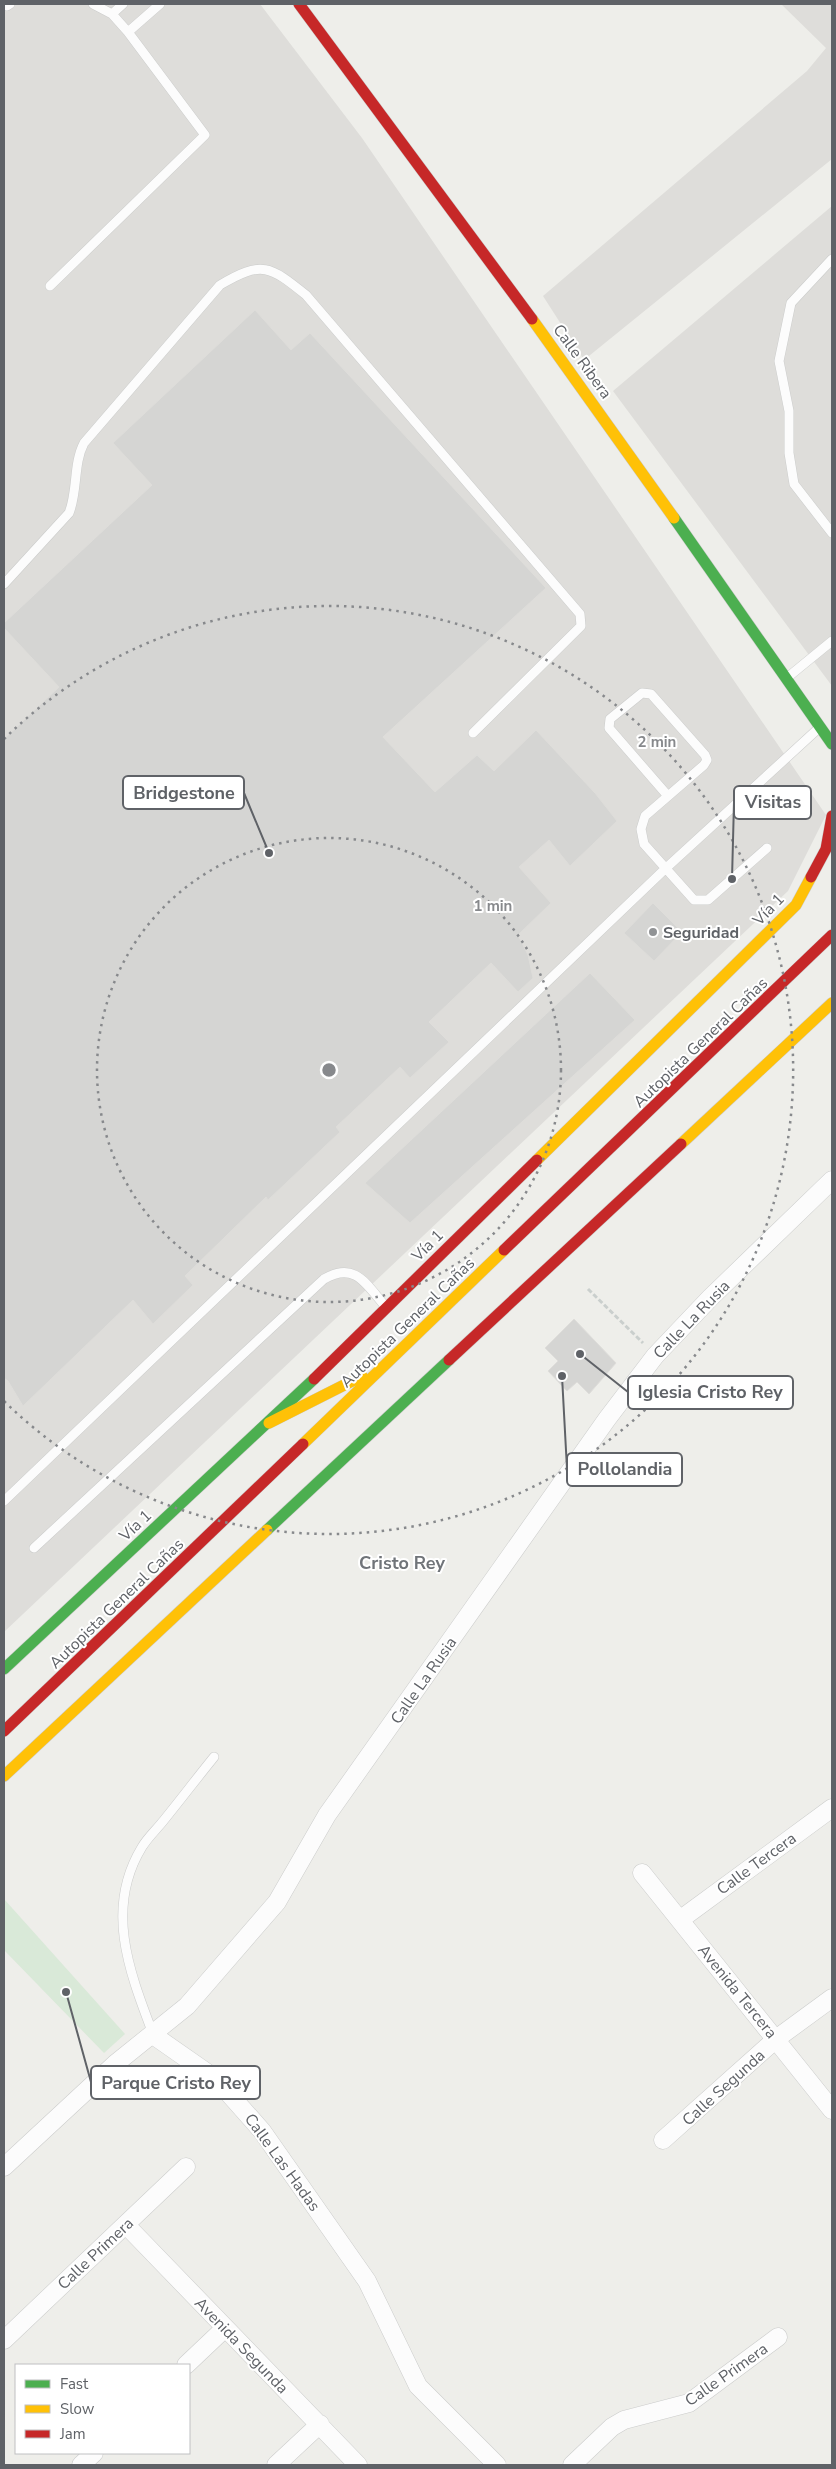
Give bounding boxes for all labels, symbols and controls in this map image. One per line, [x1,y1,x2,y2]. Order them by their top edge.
street label: Calle Ribera [548,320,617,403]
text: 2 min [638,732,676,752]
callout: Bridgestone [123,776,244,809]
text: Bridgestone [133,781,235,805]
callout: Visitas [734,786,811,819]
text: Visitas [744,790,801,814]
street label: Vía 1 [747,889,789,931]
text: 1 min [474,896,512,916]
place label: Seguridad [663,922,739,944]
marker: Seguridad [647,926,659,938]
street label: Autopista General Cañas [629,973,773,1113]
centre of rings [320,1061,338,1079]
street label: Vía 1 [406,1225,449,1267]
street label: Autopista General Cañas [336,1253,480,1393]
street label: Calle La Rusia [648,1275,735,1364]
callout: Iglesia Cristo Rey [628,1376,793,1409]
text: Iglesia Cristo Rey [637,1380,783,1404]
callout: Pollolandia [567,1453,682,1486]
text: Pollolandia [578,1457,672,1481]
street label: Vía 1 [114,1505,157,1547]
street label: Autopista General Cañas [45,1534,189,1674]
district label: Cristo Rey [359,1551,445,1575]
street label: Calle La Rusia [386,1633,462,1729]
street label: Calle Tercera [712,1827,801,1900]
street label: Avenida Tercera [692,1940,782,2043]
street label: Calle Segunda [677,2045,770,2131]
callout: Parque Cristo Rey [91,2066,260,2099]
text: Parque Cristo Rey [101,2071,251,2095]
street label: Calle Las Hadas [239,2109,325,2216]
street label: Calle Primera [53,2213,139,2295]
street label: Avenida Segunda [190,2293,293,2399]
street label: Calle Primera [681,2338,773,2412]
legend [15,2364,190,2454]
text: Fast [60,2374,89,2394]
text: Slow [60,2399,95,2419]
text: Jam [59,2424,86,2444]

